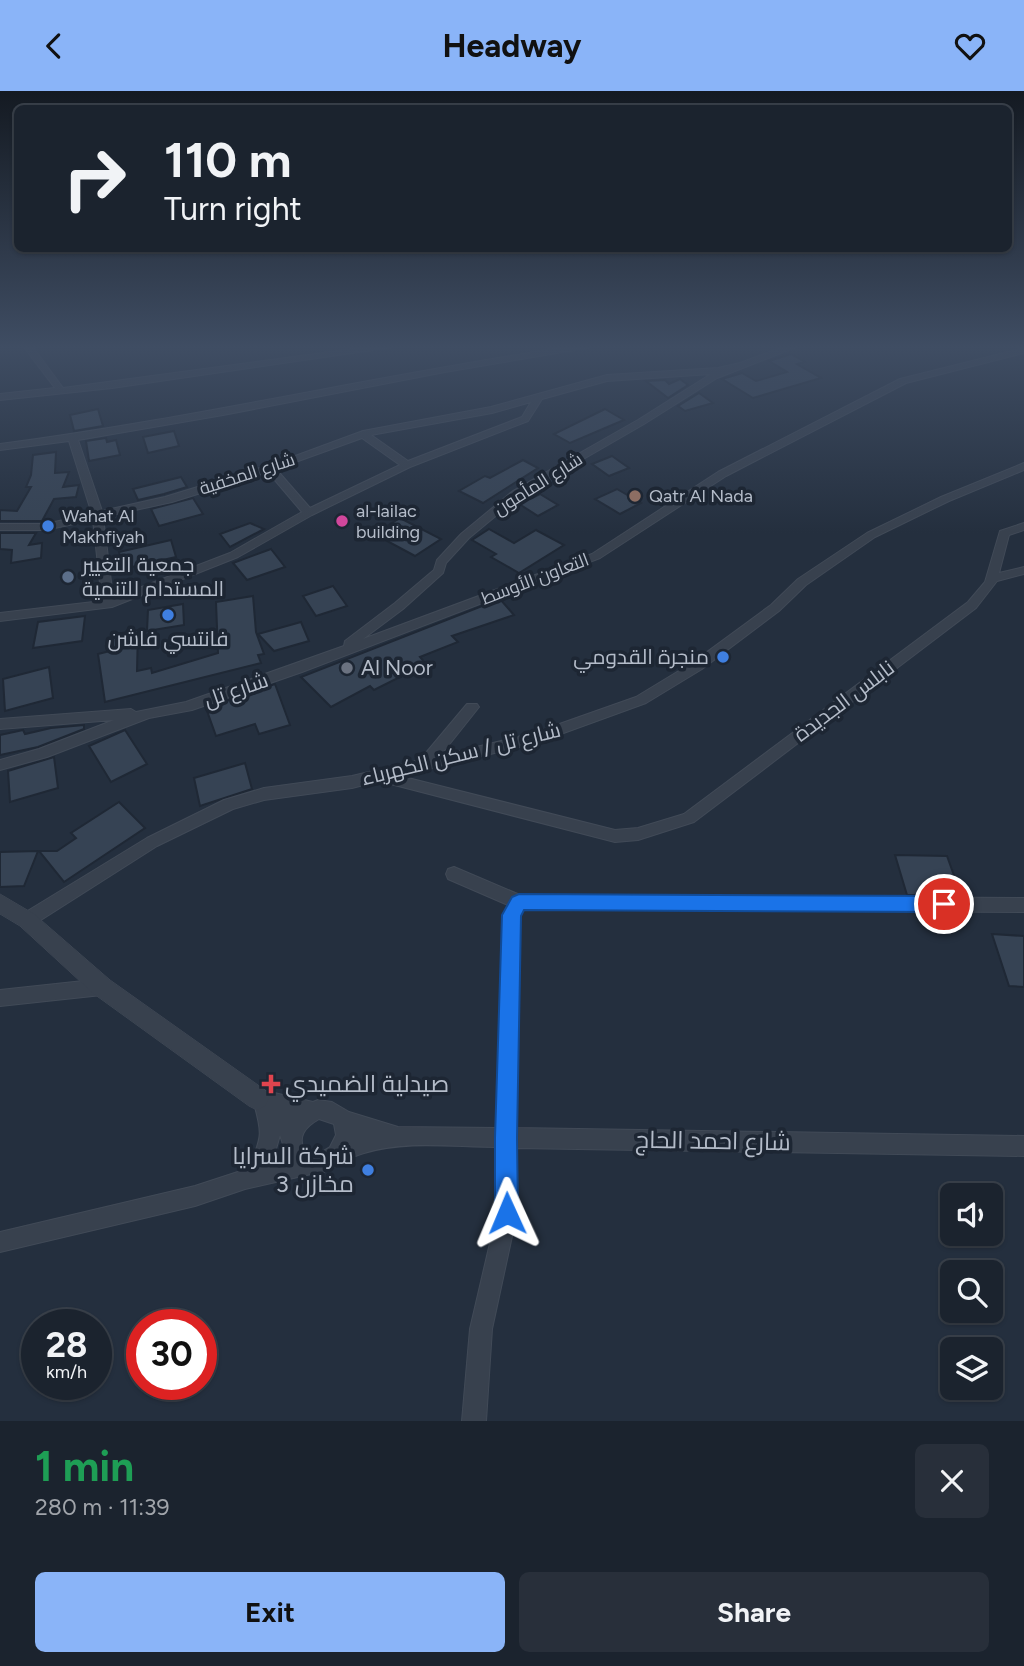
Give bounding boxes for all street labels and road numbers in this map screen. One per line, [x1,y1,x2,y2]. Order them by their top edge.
street label: شارع المخفية [196,448,298,501]
street label: شارع المأمون [490,448,587,521]
street label: التعاون الأوسط [478,548,592,610]
street label: نابلس الجديدة [788,655,900,747]
street label: شارع تل [200,667,272,714]
street label: شارع تل / سكن الكهرباء [359,717,564,792]
street label: شارع احمد الحاج [635,1125,791,1158]

